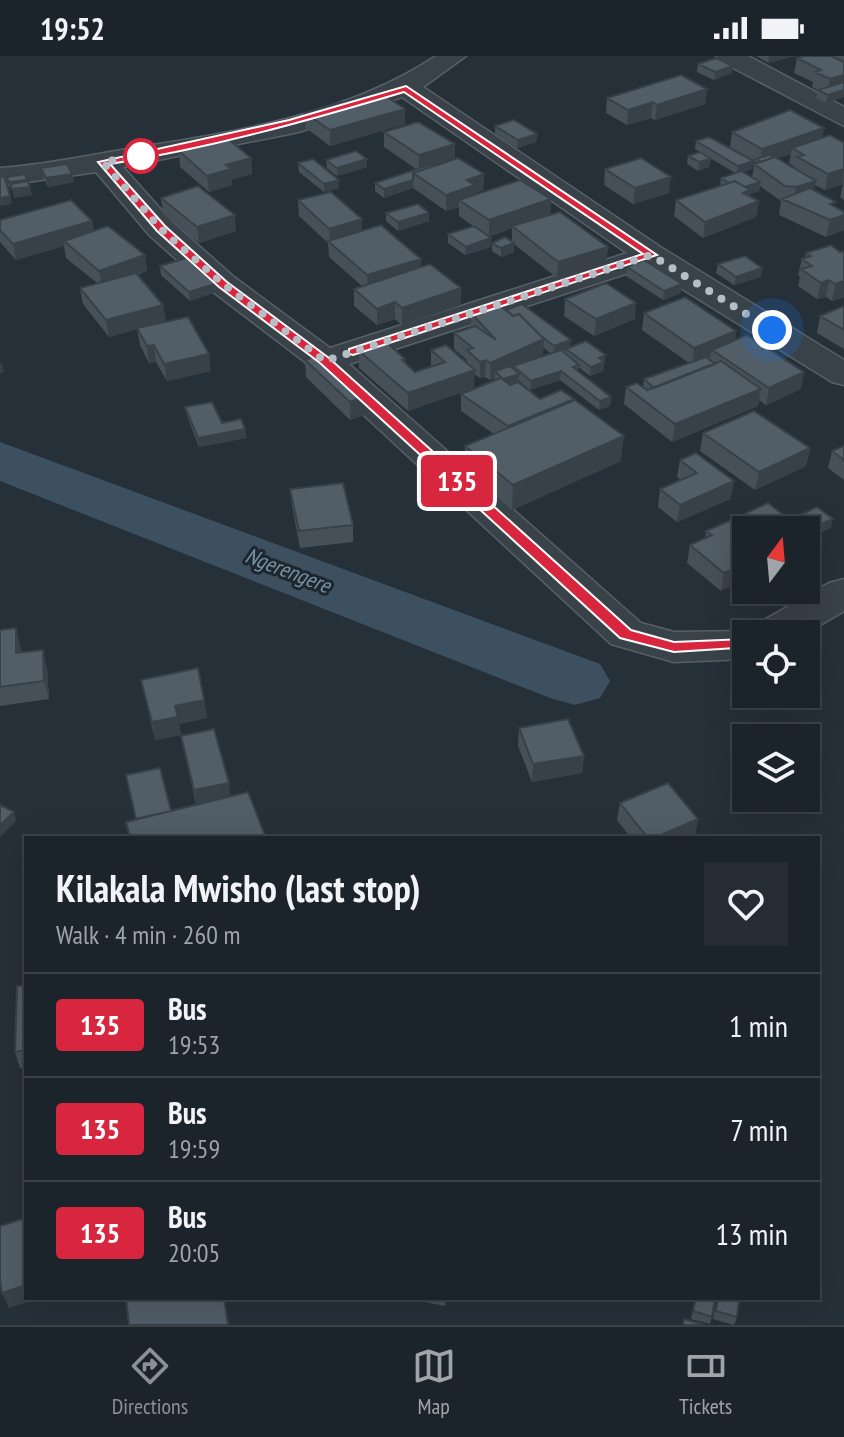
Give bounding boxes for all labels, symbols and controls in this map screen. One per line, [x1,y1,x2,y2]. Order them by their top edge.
text: 19:52 [40,9,105,48]
unlabelled marker [124,139,158,173]
your location [752,310,792,350]
line badge: 135 [411,455,503,507]
text: 135 [437,462,477,499]
north arrow [732,516,820,604]
map controls [732,516,820,812]
water label: Ngerengere [241,541,336,600]
button: locate [732,620,820,708]
button: layers [732,724,820,812]
button: heart [704,862,788,946]
text: Kilakala Mwisho (last stop) [56,863,421,912]
text: Walk · 4 min · 260 m [56,918,240,951]
text: Bus [168,989,207,1028]
text: 135 [80,1006,120,1043]
text: 1 min [729,1006,788,1045]
text: 19:53 [168,1028,220,1061]
text: Bus [168,1093,207,1132]
text: 135 [80,1110,120,1147]
text: 7 min [730,1110,788,1149]
text: 19:59 [168,1132,220,1165]
text: Bus [168,1197,207,1236]
text: 135 [80,1214,120,1251]
text: 13 min [715,1214,788,1253]
text: 20:05 [168,1236,220,1269]
tab: Directions [112,1344,188,1420]
tab: Map [412,1344,456,1420]
tab: Tickets [679,1344,732,1420]

